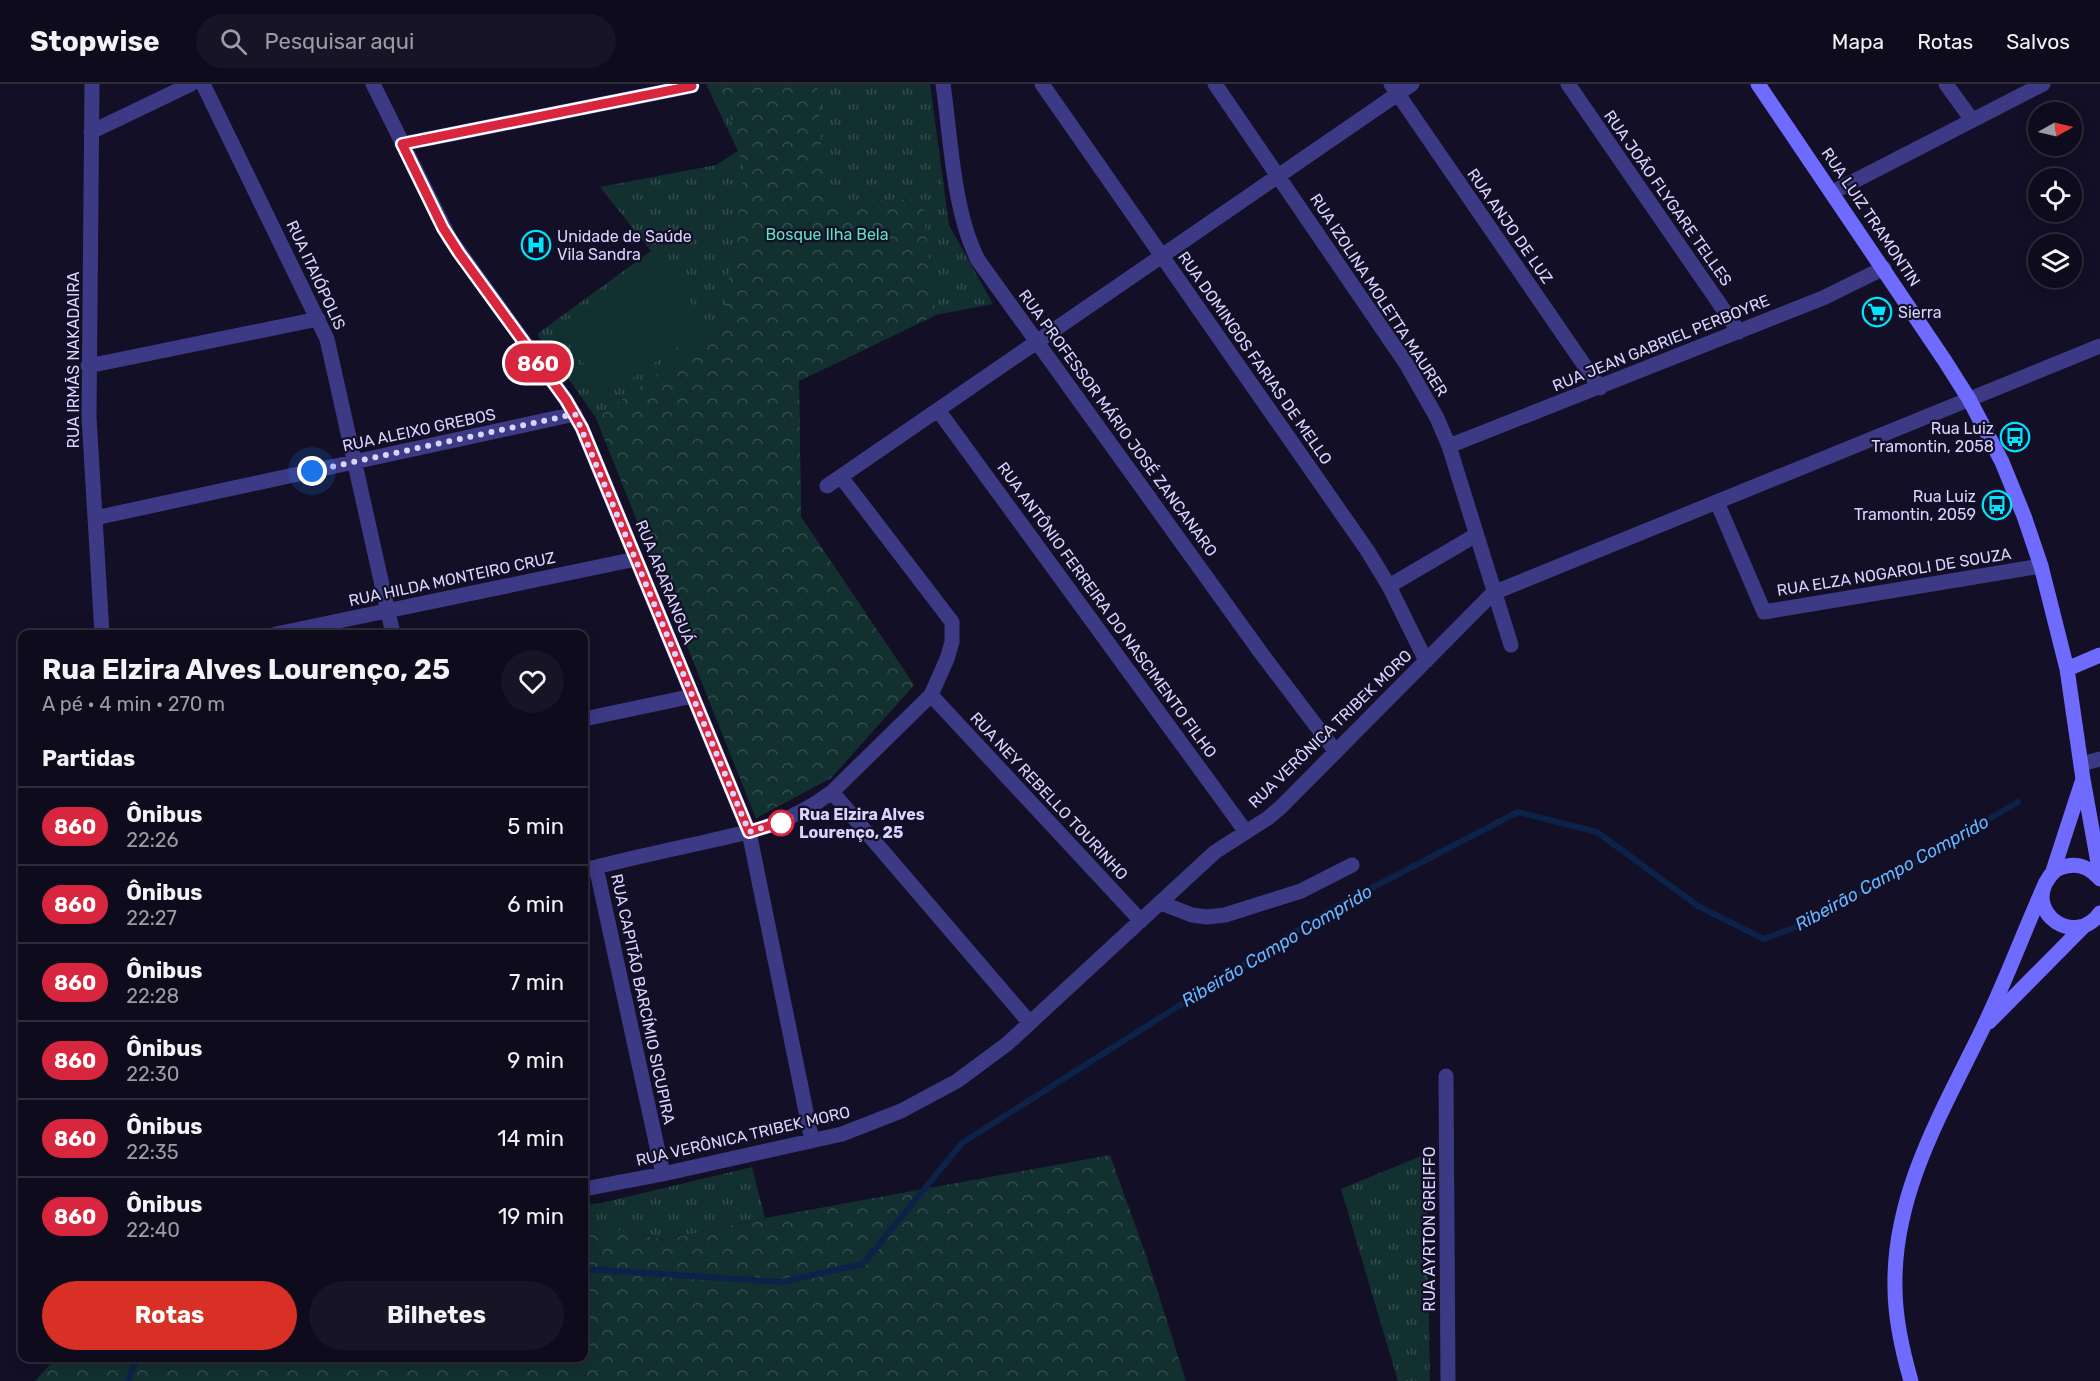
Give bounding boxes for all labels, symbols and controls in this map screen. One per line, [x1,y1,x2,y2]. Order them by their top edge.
search box [196,14,616,68]
text: Stopwise [30,25,160,58]
icon: search [217,25,250,58]
text: Pesquisar aqui [265,28,414,55]
text: Mapa [1832,29,1884,54]
text: Rotas [1917,29,1973,54]
text: Salvos [2006,29,2070,54]
north arrow [2028,102,2082,156]
map controls [2028,102,2082,288]
street label: RUA JOÃO FLYGARE TELLES [1600,107,1736,289]
street label: RUA LUIZ TRAMONTIN [1818,144,1924,290]
street label: RUA ANJO DE LUZ [1463,165,1557,287]
button: locate [2028,168,2082,222]
street label: RUA IZOLINA MOLETTA MAURER [1306,190,1452,400]
street label: RUA ITAIÓPOLIS [282,217,351,333]
park label: Bosque Ilha Bela [765,225,889,244]
place label: Unidade de Saúde Vila Sandra [557,227,692,264]
hospital icon: Unidade de Saúde Vila Sandra [520,229,552,261]
button: layers [2028,234,2082,288]
street label: RUA DOMINGOS FARIAS DE MELLO [1174,248,1336,468]
street label: RUA IRMÃS NAKADAIRA [64,271,83,448]
street label: RUA PROFESSOR MÁRIO JOSÉ ZANCANARO [1015,286,1221,560]
street label: RUA JEAN GABRIEL PERBOYRE [1550,291,1772,395]
supermarket icon: Sierra [1861,296,1893,328]
place label: Sierra [1898,303,1942,322]
line badge: 860 [504,344,572,382]
text: 860 [517,351,559,376]
street label: RUA ALEIXO GREBOS [341,404,497,456]
place label: Rua Luiz Tramontin, 2058 [1871,419,1994,456]
bus stop icon: Rua Luiz Tramontin, 2058 [1999,421,2031,453]
your location [297,456,327,486]
street label: RUA ANTÔNIO FERREIRA DO NASCIMENTO FILHO [993,458,1221,761]
place label: Rua Luiz Tramontin, 2059 [1854,487,1976,524]
bus stop icon: Rua Luiz Tramontin, 2059 [1981,489,2013,521]
street label: RUA ARARANGUÁ [631,517,699,647]
street label: RUA ELZA NOGAROLI DE SOUZA [1775,544,2013,600]
street label: RUA HILDA MONTEIRO CRUZ [347,548,557,610]
street label: RUA VERÔNICA TRIBEK MORO [1244,645,1415,812]
button: heart [501,650,564,713]
text: Rua Elzira Alves Lourenço, 25 [42,653,450,686]
text: A pé · 4 min · 270 m [42,692,225,716]
street label: RUA NEY REBELLO TOURINHO [966,708,1132,884]
text: Partidas [42,745,135,772]
text: Ônibus [126,801,202,828]
place label: Rua Elzira Alves Lourenço, 25 [799,805,925,842]
marker: Rua Elzira Alves Lourenço, 25 [768,810,794,836]
water label: Ribeirão Campo Comprido [1791,810,1993,936]
text: 5 min [507,813,564,840]
text: 860 [54,814,96,839]
text: 22:26 [126,828,179,852]
street label: RUA CAPITÃO BARCÍMIO SICUPIRA [607,872,679,1126]
text: Ônibus [126,879,202,906]
water label: Ribeirão Campo Comprido [1178,880,1376,1012]
text: 6 min [507,891,564,918]
text: 860 [54,892,96,917]
text: 22:27 [126,906,177,930]
text: Ônibus [126,957,202,984]
text: 7 min [509,969,564,996]
text: 860 [54,970,96,995]
text: 22:28 [126,984,179,1008]
text: Ônibus [126,1035,202,1062]
text: 9 min [507,1047,564,1074]
text: 860 [54,1048,96,1073]
text: 22:30 [126,1062,180,1086]
street label: RUA VERÔNICA TRIBEK MORO [634,1101,852,1170]
text: Ônibus [126,1113,202,1140]
text: 14 min [497,1125,564,1152]
text: 860 [54,1126,96,1151]
text: 22:35 [126,1140,179,1164]
street label: RUA AYRTON GREIFFO [1420,1146,1439,1312]
text: Ônibus [126,1191,202,1218]
text: 19 min [498,1203,564,1230]
text: 860 [54,1204,96,1229]
text: 22:40 [126,1218,180,1242]
button: Rotas [42,1281,297,1350]
button: Bilhetes [309,1281,564,1350]

